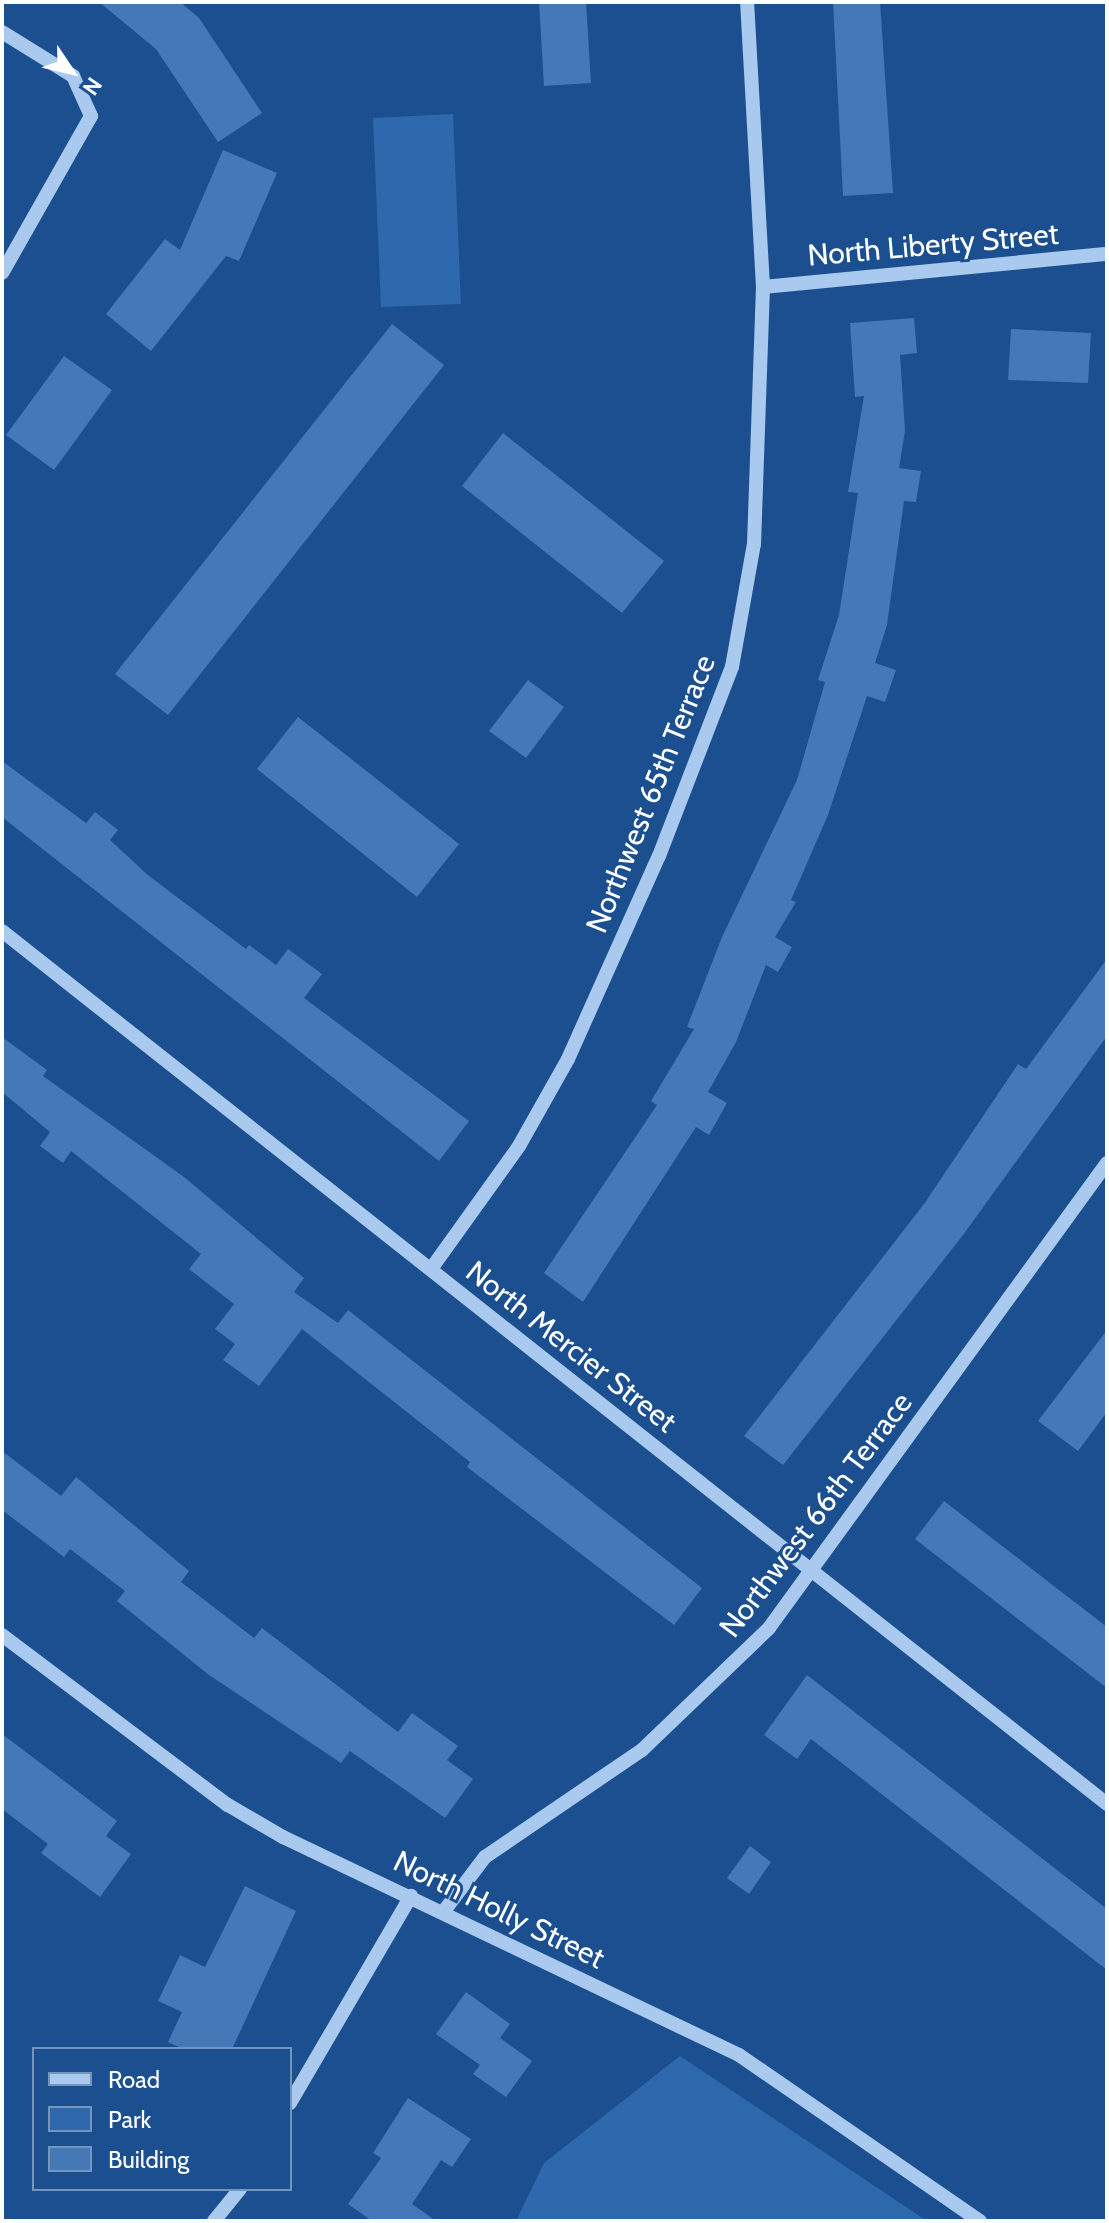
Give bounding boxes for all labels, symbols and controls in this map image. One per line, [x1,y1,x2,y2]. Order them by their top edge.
north arrow [32,32,112,112]
text: N [77,72,108,100]
street label: North Liberty Street [806,216,1060,274]
street label: Northwest 65th Terrace [579,650,723,938]
street label: North Mercier Street [459,1254,683,1440]
street label: Northwest 66th Terrace [712,1386,920,1644]
street label: North Holly Street [388,1843,610,1977]
legend [32,2047,292,2191]
text: Road [108,2065,160,2094]
text: Park [108,2105,151,2134]
text: Building [108,2145,189,2174]

